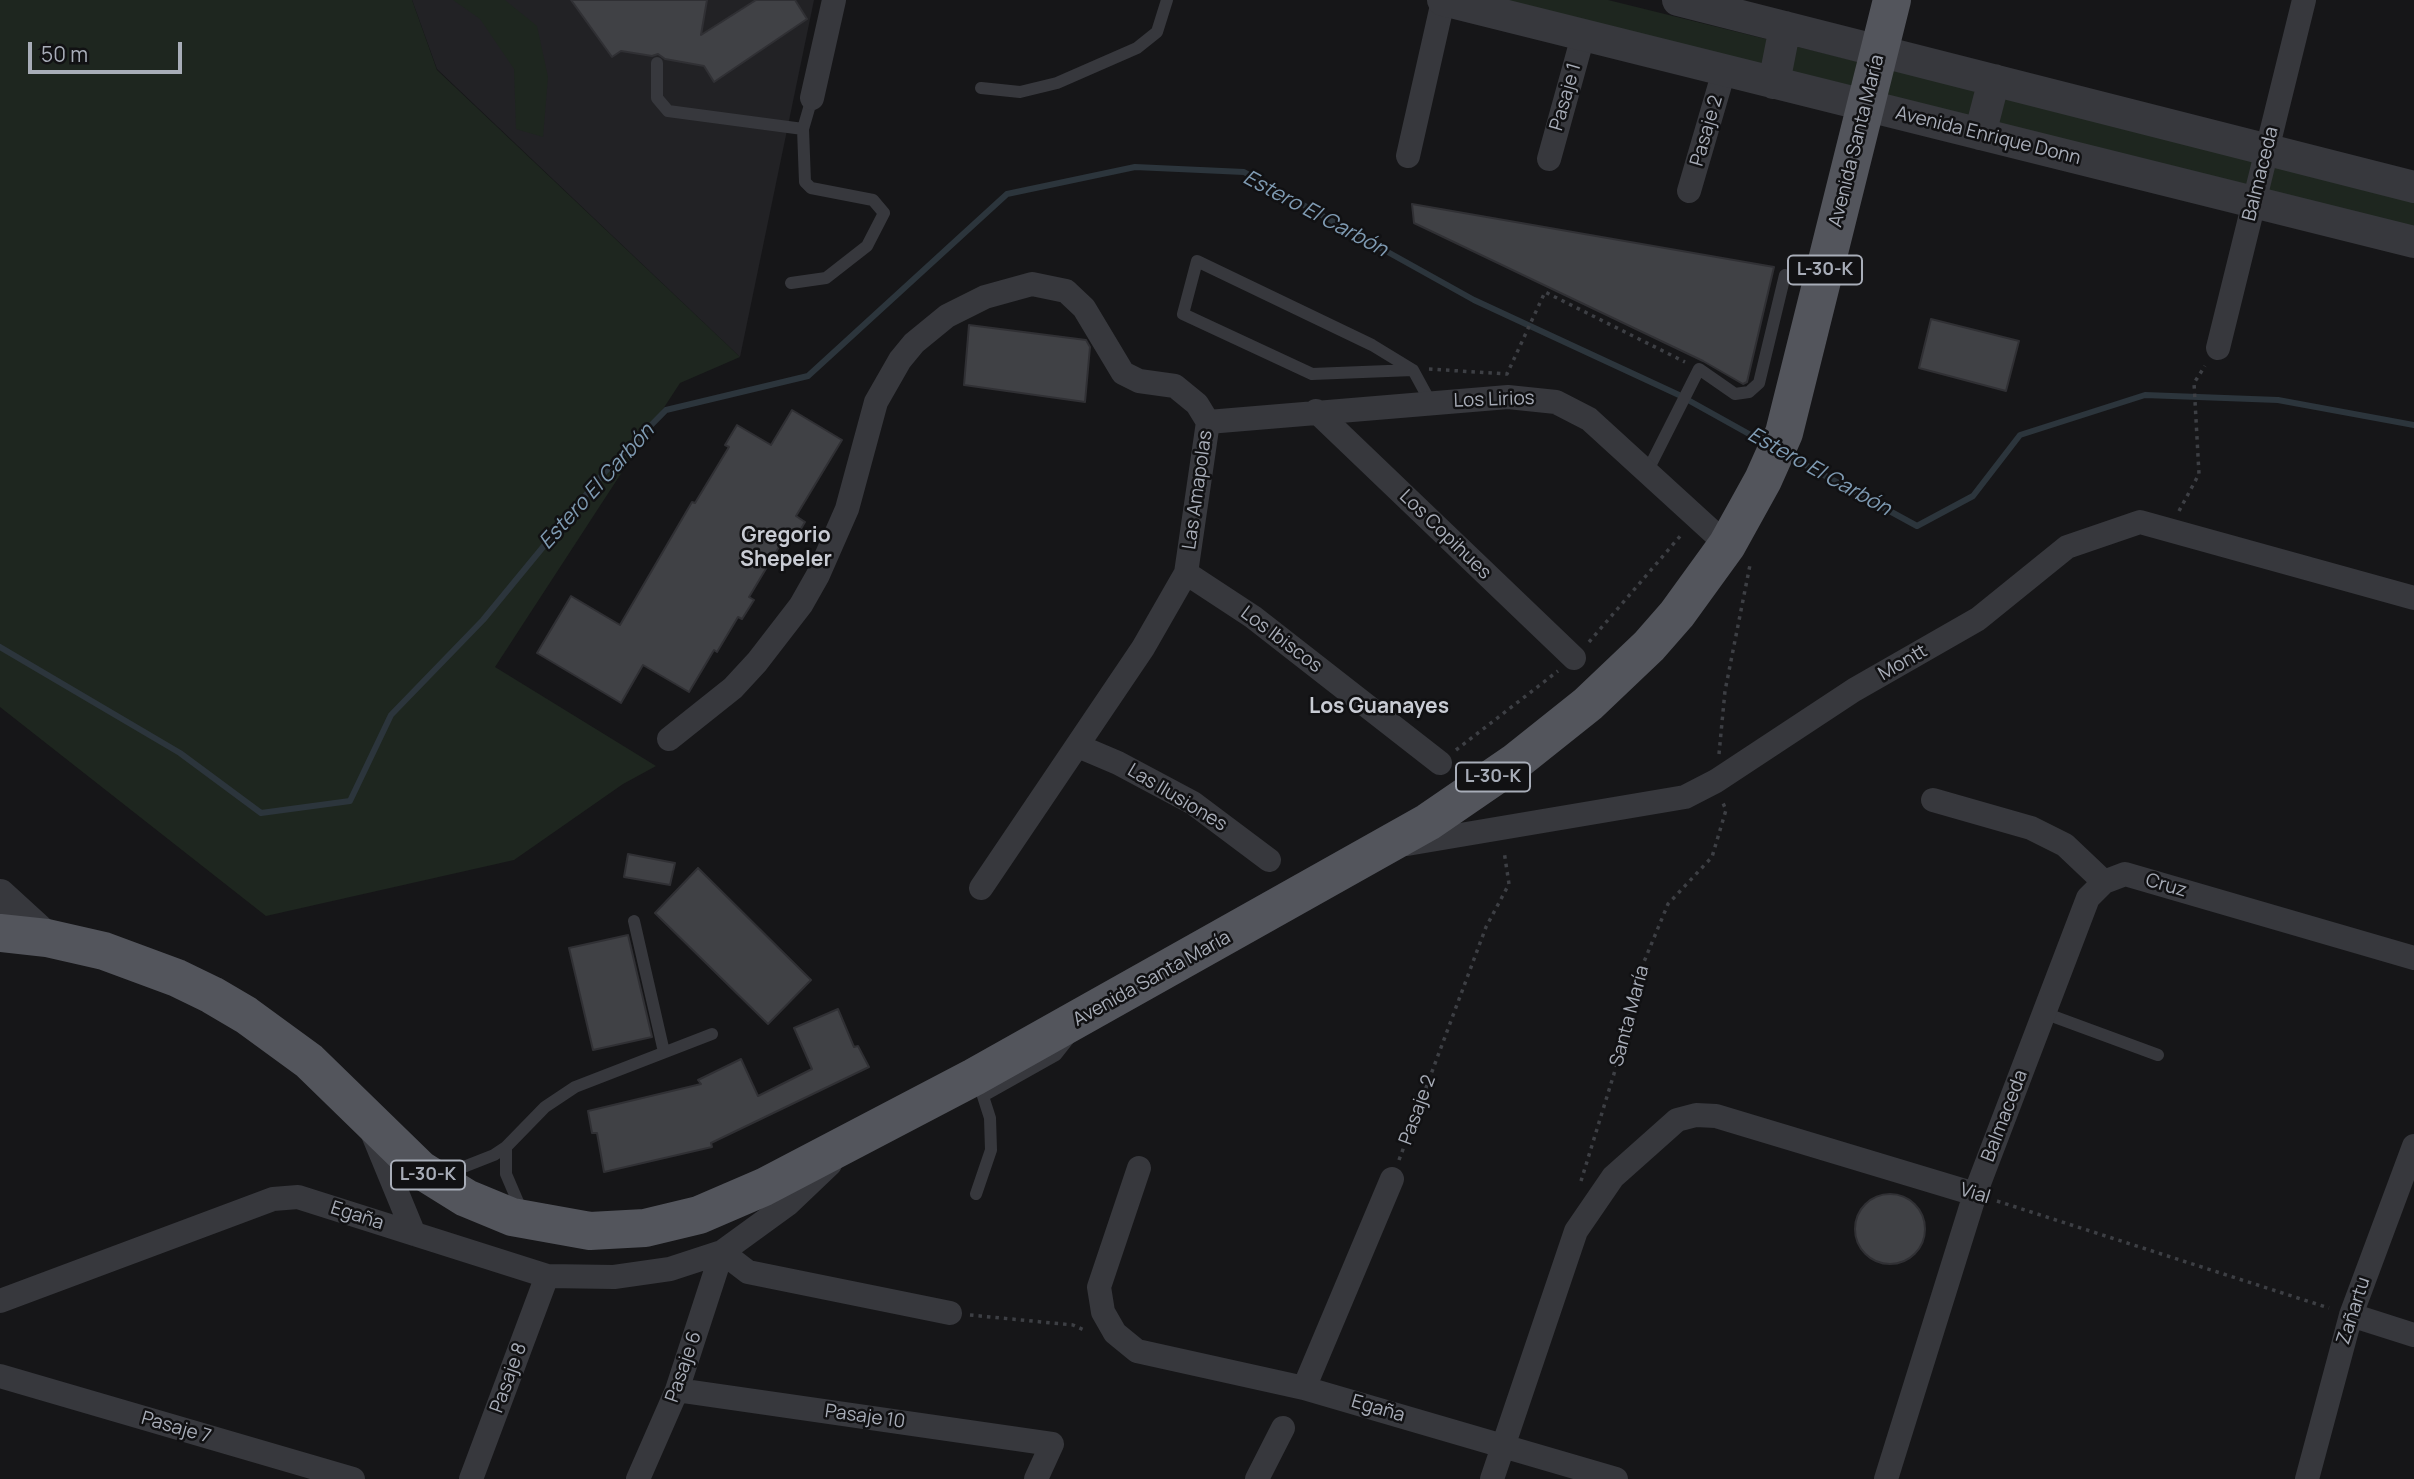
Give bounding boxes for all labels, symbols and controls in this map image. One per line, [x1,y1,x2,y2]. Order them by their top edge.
scale bar [32,28,186,72]
text: 50 m [41,40,88,68]
street label: Avenida Santa María [1825,53,1889,229]
street label: Pasaje 1 [1546,61,1586,133]
street label: Pasaje 2 [1686,93,1728,169]
street label: Avenida Enrique Donn [1893,102,2083,170]
street label: Balmaceda [2238,124,2284,224]
water label: Estero El Carbón [1238,165,1392,263]
road number: L-30-K [1788,256,1862,284]
street label: Los Lirios [1453,387,1535,413]
water label: Estero El Carbón [534,419,660,555]
water label: Estero El Carbón [1743,422,1895,522]
street label: Las Amapolas [1178,429,1218,551]
street label: Los Copihues [1394,486,1496,584]
district label: Gregorio Shepeler [740,523,832,573]
street label: Los Ibiscos [1236,602,1326,678]
street label: Montt [1875,640,1931,686]
district label: Los Guanayes [1309,694,1449,720]
street label: Las Ilusiones [1123,759,1231,837]
road number: L-30-K [1456,762,1530,792]
street label: Cruz [2143,869,2189,903]
street label: Avenida Santa María [1069,926,1235,1032]
street label: Santa María [1606,963,1654,1069]
street label: Balmaceda [1977,1067,2033,1165]
street label: Pasaje 2 [1395,1072,1441,1148]
road number: L-30-K [391,1160,465,1190]
street label: Vial [1957,1179,1993,1209]
street label: Egaña [328,1197,386,1235]
street label: Zañartu [2332,1274,2376,1348]
street label: Pasaje 6 [661,1329,707,1405]
street label: Pasaje 8 [486,1340,532,1416]
street label: Egaña [1349,1391,1407,1427]
street label: Pasaje 10 [823,1400,907,1434]
street label: Pasaje 7 [139,1407,213,1449]

